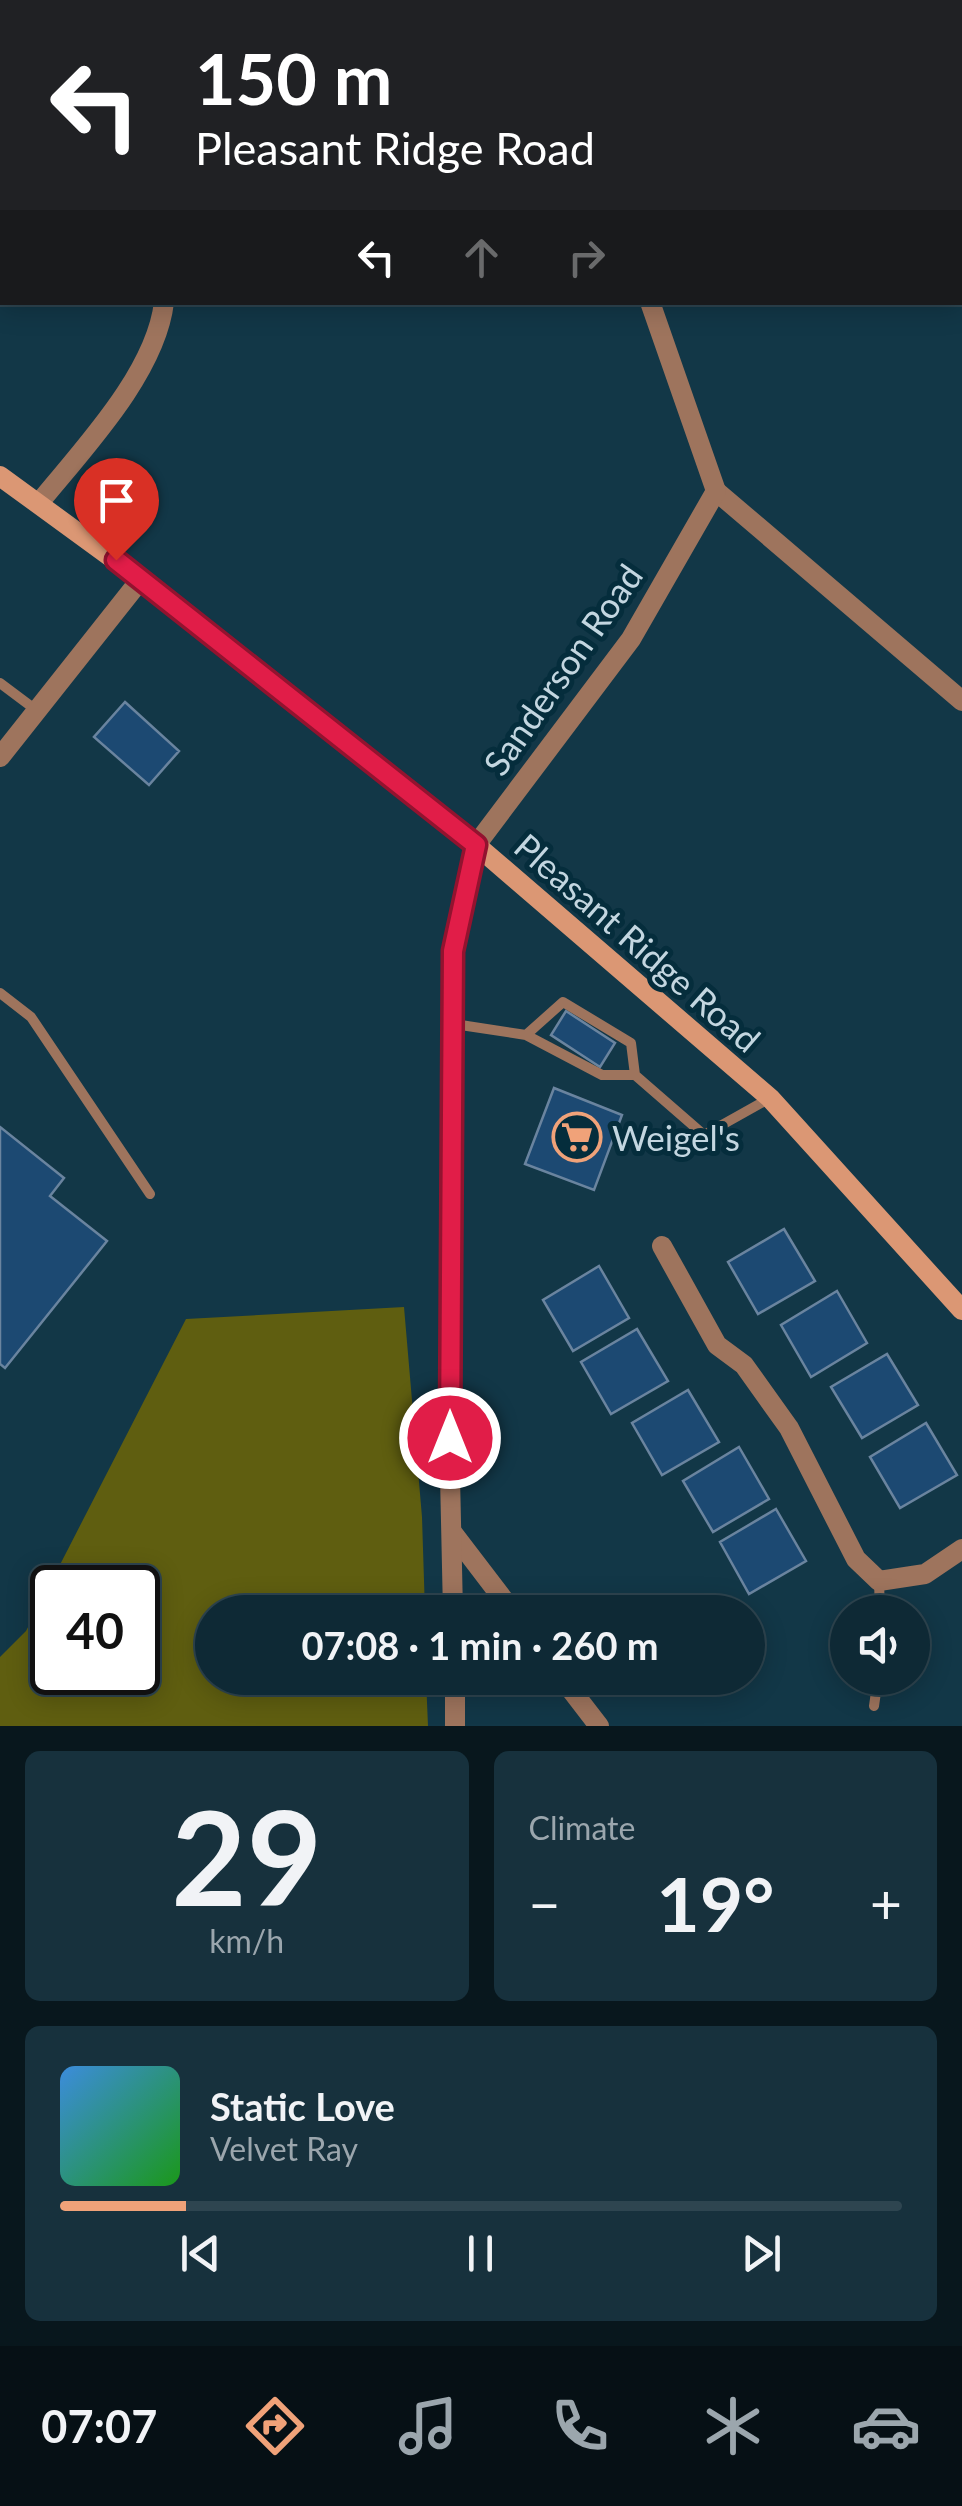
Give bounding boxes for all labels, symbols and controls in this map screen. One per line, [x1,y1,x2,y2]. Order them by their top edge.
text: 150 m [195,36,392,120]
icon: left [30,40,160,170]
text: Pleasant Ridge Road [195,121,595,175]
icon: left [349,230,404,285]
icon: ahead [454,230,509,285]
icon: right [559,230,614,285]
pin [74,458,159,561]
icon: arrive [89,473,144,528]
street label: Sanderson Road [474,556,650,782]
street label: Pleasant Ridge Road [507,824,769,1060]
supermarket icon: Weigel's [551,1111,603,1163]
place label: Weigel's [612,1116,740,1158]
position arrow [398,1386,502,1490]
speed limit sign: 40 [30,1565,160,1695]
map controls [830,1595,930,1695]
button: sound [830,1595,930,1695]
text: 07:08 · 1 min · 260 m [301,1622,659,1668]
text: 29 [171,1778,322,1934]
text: Climate [529,1808,635,1847]
text: 19° [656,1858,774,1948]
text: − [529,1870,560,1936]
text: + [870,1870,902,1936]
text: km/h [209,1921,284,1960]
text: Static Love [210,2083,395,2129]
text: Velvet Ray [210,2129,358,2168]
icon: previous [173,2226,228,2281]
icon: pause [453,2226,508,2281]
icon: next [734,2226,789,2281]
icon: directions [240,2391,310,2461]
icon: music [393,2391,463,2461]
icon: phone [545,2391,615,2461]
icon: climate [698,2391,768,2461]
icon: car [851,2391,921,2461]
text: 07:07 [41,2399,157,2453]

